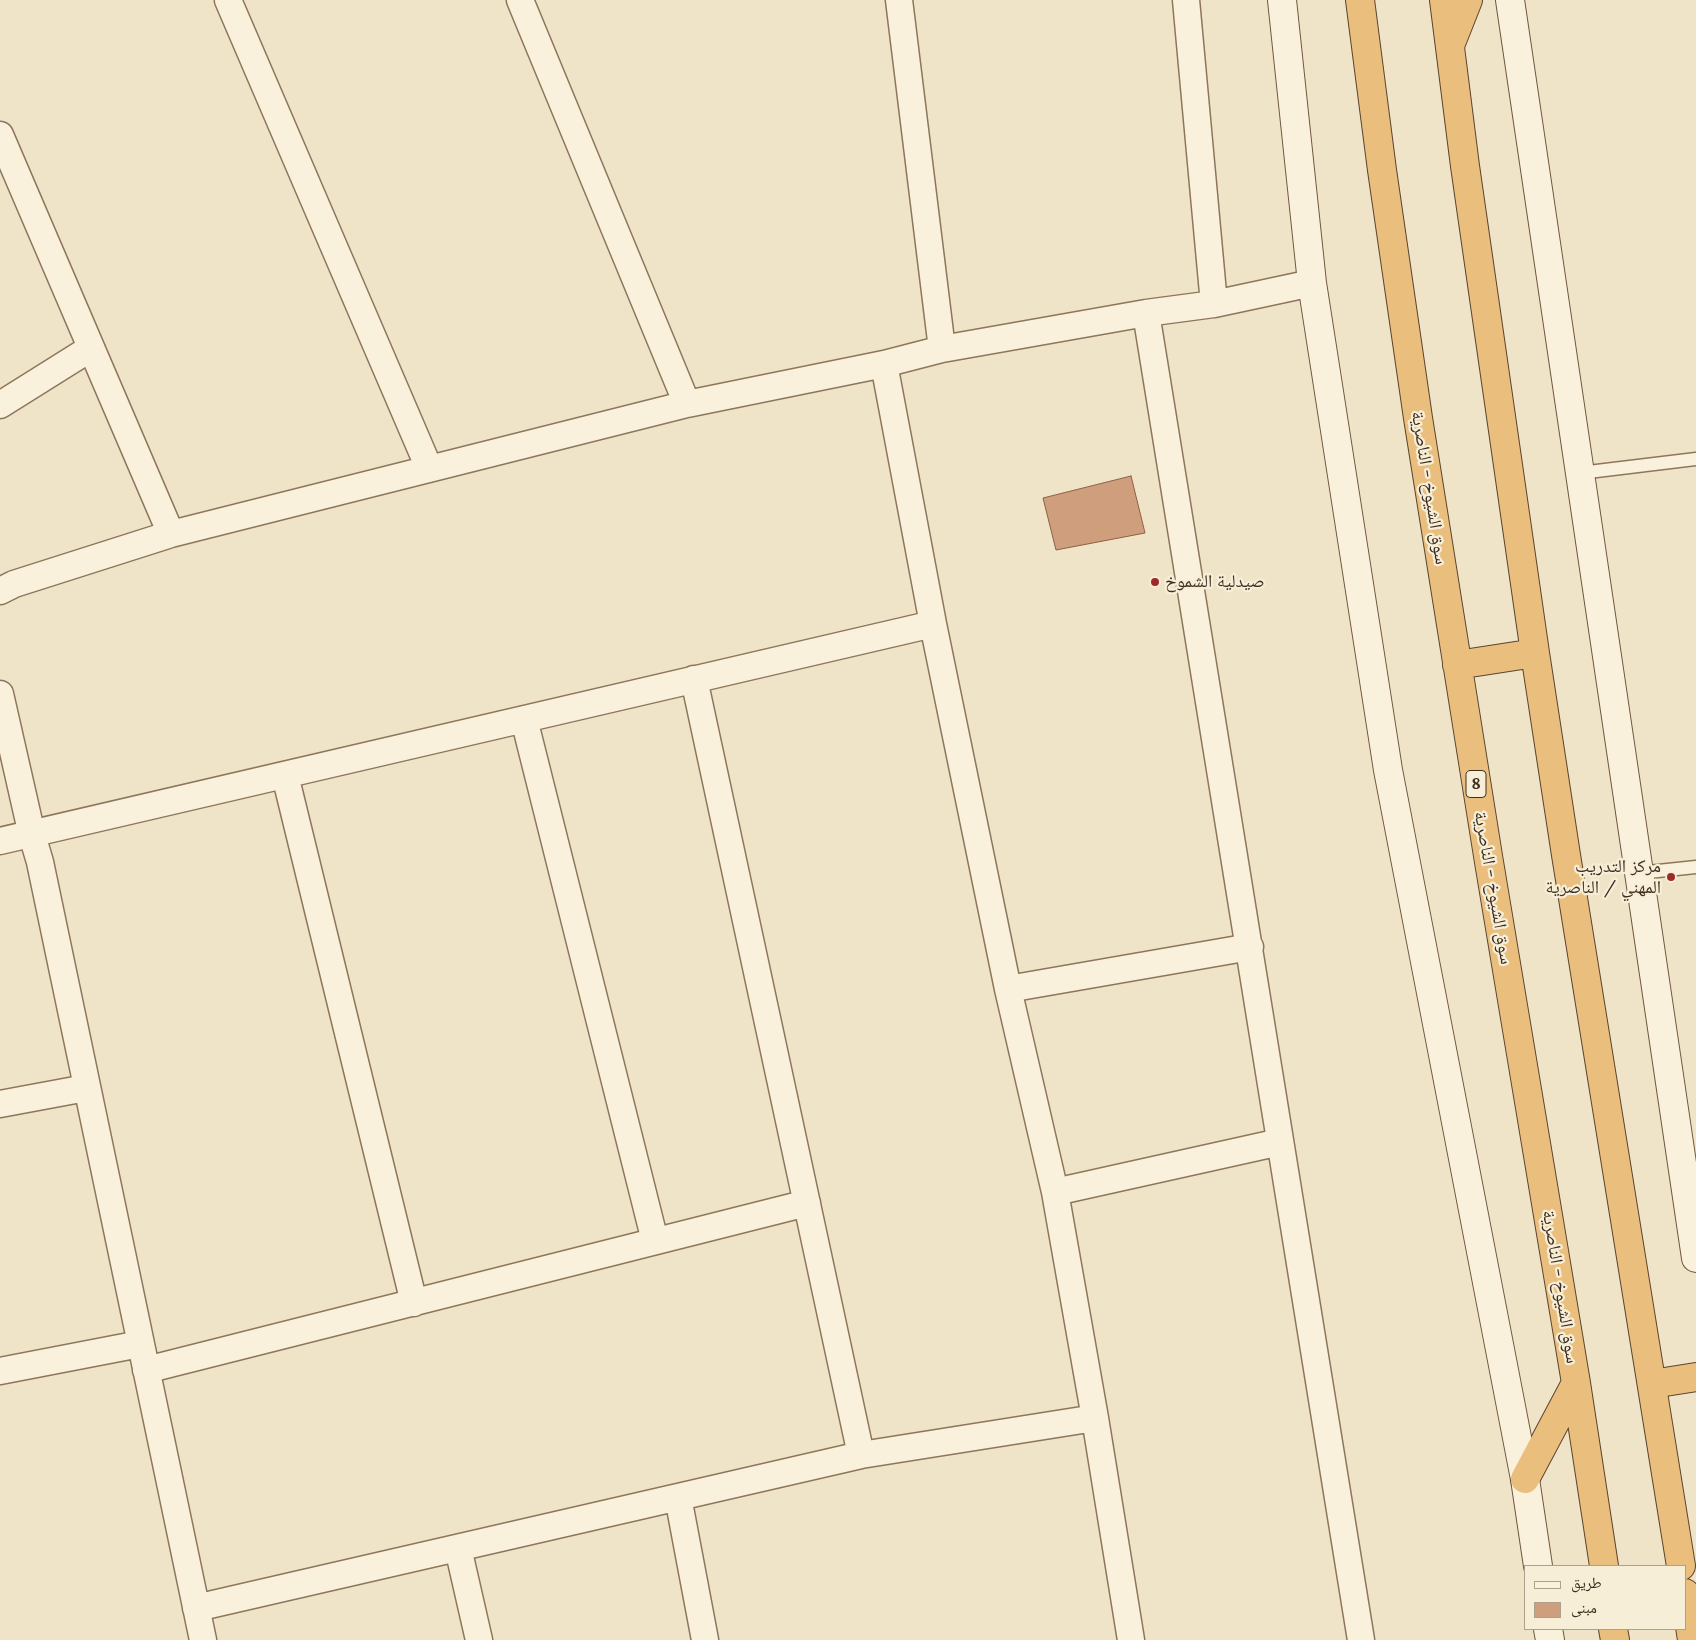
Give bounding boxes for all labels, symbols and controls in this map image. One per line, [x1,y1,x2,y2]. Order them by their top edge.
street label: سوق الشيوخ - الناصرية [1406,410,1452,566]
place label: صيدلية الشموخ [1165,571,1265,593]
marker: صيدلية الشموخ [1149,576,1161,588]
road number: 8 [1466,771,1486,798]
street label: سوق الشيوخ - الناصرية [1469,810,1517,966]
place label: مركز التدريب المهني / الناصرية [1545,856,1661,899]
marker: مركز التدريب المهني / الناصرية [1665,871,1677,883]
street label: سوق الشيوخ - الناصرية [1537,1209,1583,1365]
legend [1524,1565,1686,1630]
text: طريق [1571,1573,1602,1592]
text: مبنى [1571,1598,1597,1617]

